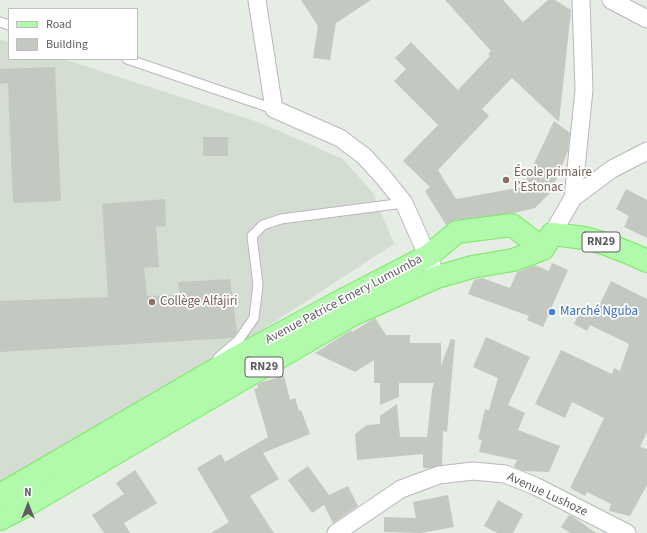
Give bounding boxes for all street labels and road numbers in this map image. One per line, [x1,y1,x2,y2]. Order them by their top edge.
road number: RN29 [582,232,620,252]
street label: Avenue Patrice Emery Lumumba [263,252,425,348]
road number: RN29 [245,357,283,377]
street label: Avenue Lushoze [504,469,590,521]

